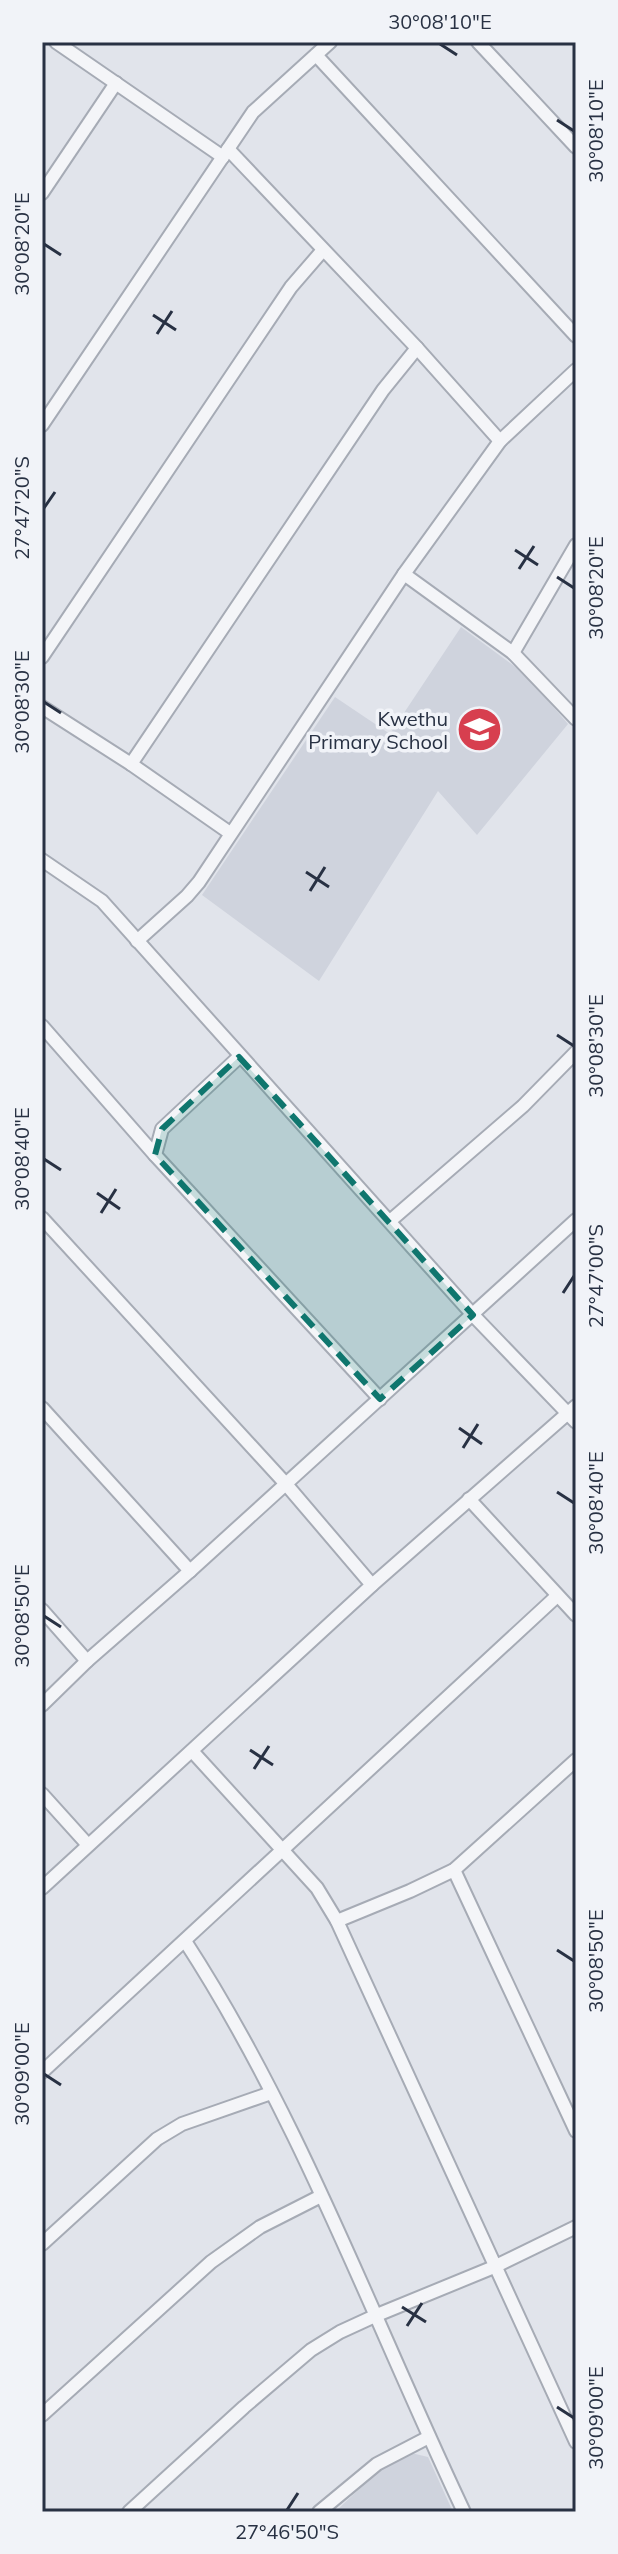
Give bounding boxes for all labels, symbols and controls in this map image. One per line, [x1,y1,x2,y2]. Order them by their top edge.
text: 30°08'10"E [388,9,492,34]
text: 30°08'10"E [583,79,608,183]
text: 30°08'20"E [9,192,34,296]
text: 27°47'20"S [9,456,34,560]
text: 30°08'20"E [583,536,608,640]
text: 30°08'30"E [9,650,34,754]
school or university icon: Kwethu Primary School [455,705,503,753]
place label: Kwethu Primary School [308,706,448,754]
text: 30°08'30"E [583,994,608,1098]
text: 30°08'40"E [9,1107,34,1211]
text: 27°47'00"S [583,1224,608,1328]
text: 30°08'40"E [583,1451,608,1555]
text: 30°08'50"E [9,1564,34,1668]
text: 30°08'50"E [583,1909,608,2013]
text: 30°09'00"E [9,2022,34,2126]
text: 30°09'00"E [583,2366,608,2470]
text: 27°46'50"S [235,2519,339,2544]

